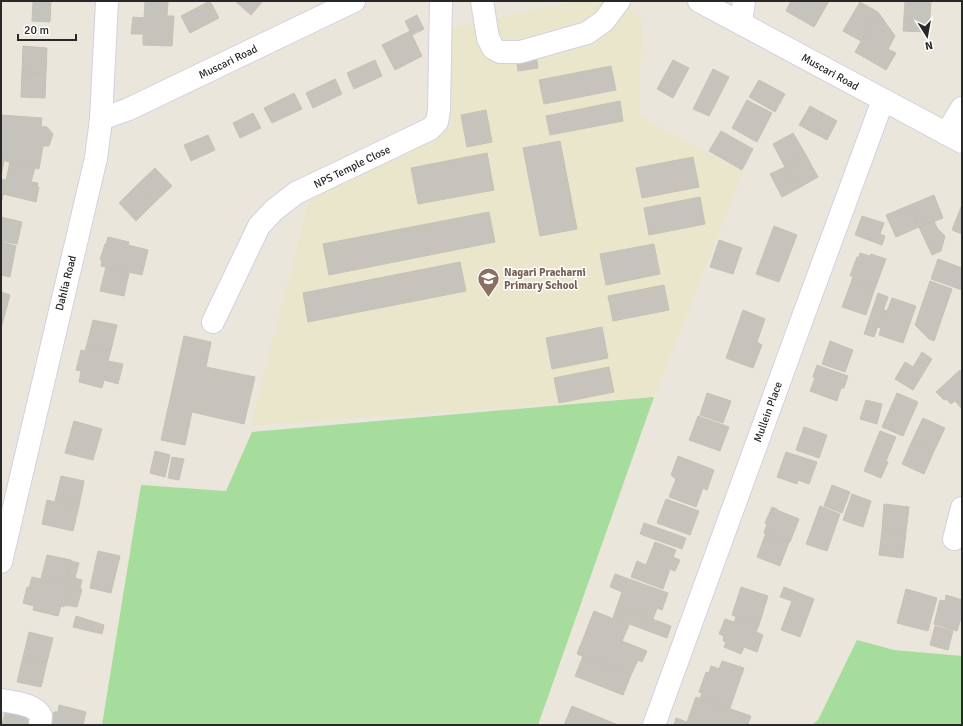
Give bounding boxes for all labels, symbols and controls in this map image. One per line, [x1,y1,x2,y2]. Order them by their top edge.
scale bar [18,16,76,42]
north arrow [907,16,947,56]
text: 20 m [24,23,49,38]
text: N [924,38,934,52]
street label: Muscari Road [197,42,260,82]
street label: Muscari Road [799,51,861,93]
street label: NPS Temple Close [312,143,392,191]
street label: Dahlia Road [53,254,79,312]
school or university icon: Nagari Pracharni Primary School [475,265,501,298]
place label: Nagari Pracharni Primary School [504,266,586,292]
street label: Mullein Place [751,380,785,444]

